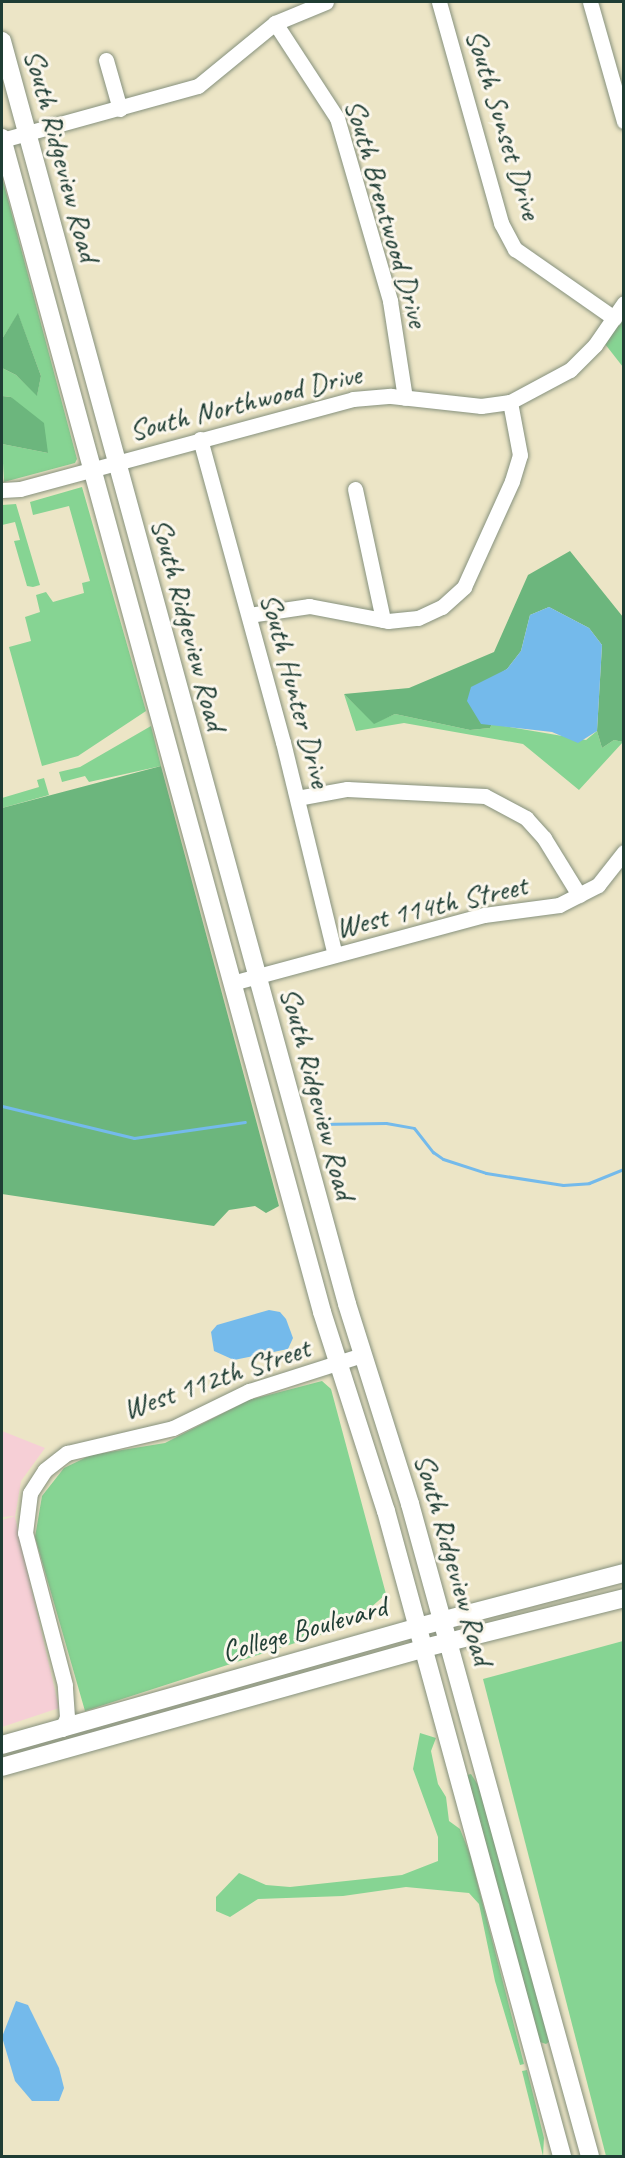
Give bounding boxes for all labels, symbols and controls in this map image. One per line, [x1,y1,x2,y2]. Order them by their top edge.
street label: South Sunset Drive [458,25,550,223]
street label: South Ridgeview Road [16,45,108,265]
street label: South Brentwood Drive [337,95,437,331]
street label: South Northwood Drive [125,356,365,448]
street label: South Ridgeview Road [143,514,235,734]
street label: South Hunter Drive [253,589,339,791]
street label: West 114th Street [332,866,530,946]
street label: South Ridgeview Road [272,983,364,1203]
street label: West 112th Street [118,1329,314,1427]
street label: South Ridgeview Road [407,1449,501,1669]
street label: College Boulevard [217,1588,391,1670]

